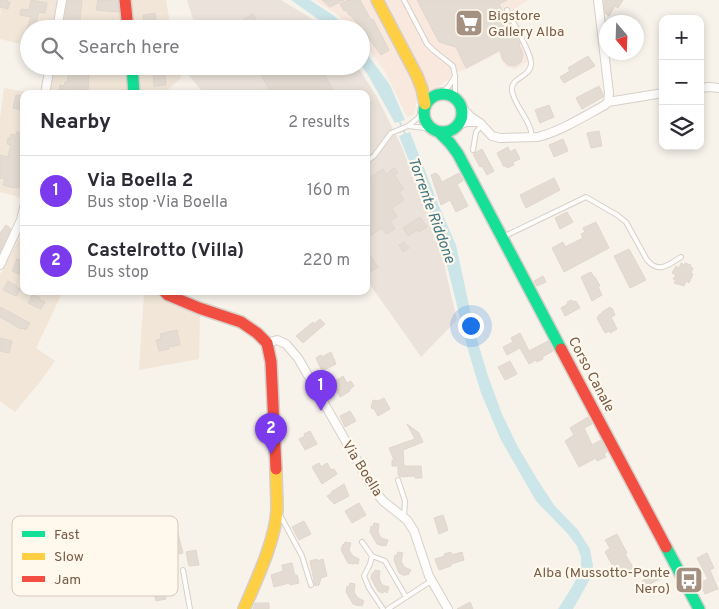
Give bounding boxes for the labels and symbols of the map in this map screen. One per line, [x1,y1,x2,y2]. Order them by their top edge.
supermarket icon: Bigstore Gallery Alba [454,8,484,38]
place label: Bigstore Gallery Alba [488,8,564,41]
north arrow [599,15,644,60]
water label: Torrente Riddone [403,155,459,266]
your location [458,313,484,339]
street label: Corso Canale [564,334,618,415]
pin: 1 [305,370,337,411]
pin: 2 [255,413,287,454]
street label: Via Boella [338,438,386,500]
legend [12,516,178,596]
text: Fast [54,527,80,544]
text: Slow [54,549,84,566]
place label: Alba (Mussotto-Ponte Nero) [533,565,670,598]
bus stop icon: Alba (Mussotto-Ponte Nero) [674,565,704,595]
text: Jam [54,572,81,589]

